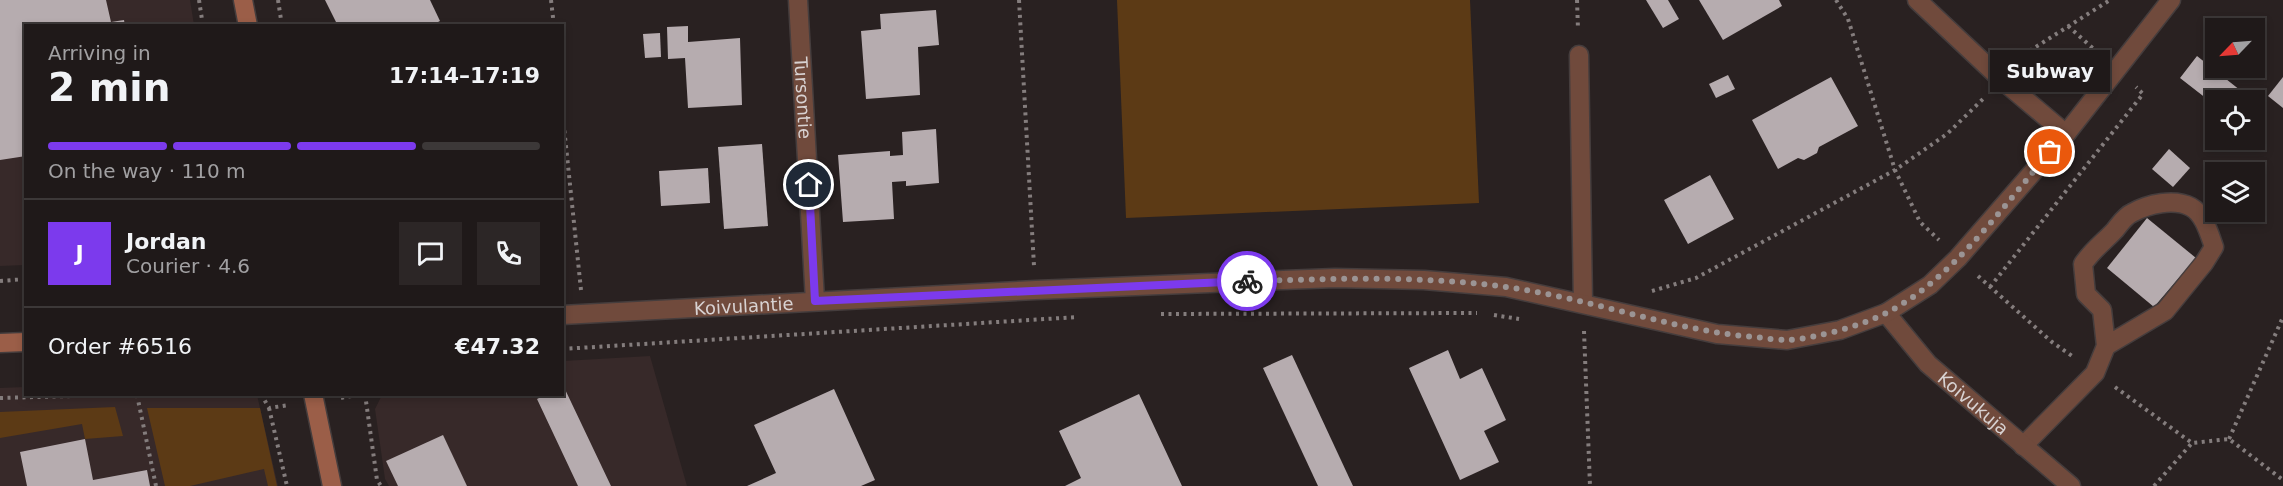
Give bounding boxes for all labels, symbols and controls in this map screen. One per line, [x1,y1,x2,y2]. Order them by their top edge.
north arrow [2205,18,2265,78]
map controls [2205,18,2265,222]
text: Arriving in [48,41,151,65]
callout: Subway [1990,50,2110,92]
street label: Tursontie [791,55,816,139]
text: Subway [2006,59,2094,83]
text: 17:14–17:19 [389,63,540,88]
text: 2 min [48,65,170,110]
button: locate [2205,90,2265,150]
pin [2024,126,2075,177]
icon: bag [2033,135,2066,168]
text: On the way · 110 m [48,159,246,183]
pin [783,159,834,210]
button: layers [2205,162,2265,222]
icon: home [792,168,825,201]
button: chat [399,222,462,285]
button: phone [477,222,540,285]
text: Jordan [126,229,206,254]
text: J [75,241,84,266]
courier [1217,251,1277,311]
text: Courier · 4.6 [126,254,250,278]
icon: bike [1231,265,1264,298]
street label: Koivulantie [693,292,794,319]
text: Order #6516 [48,334,192,359]
text: €47.32 [455,334,540,359]
street label: Koivukuja [1934,367,2013,439]

